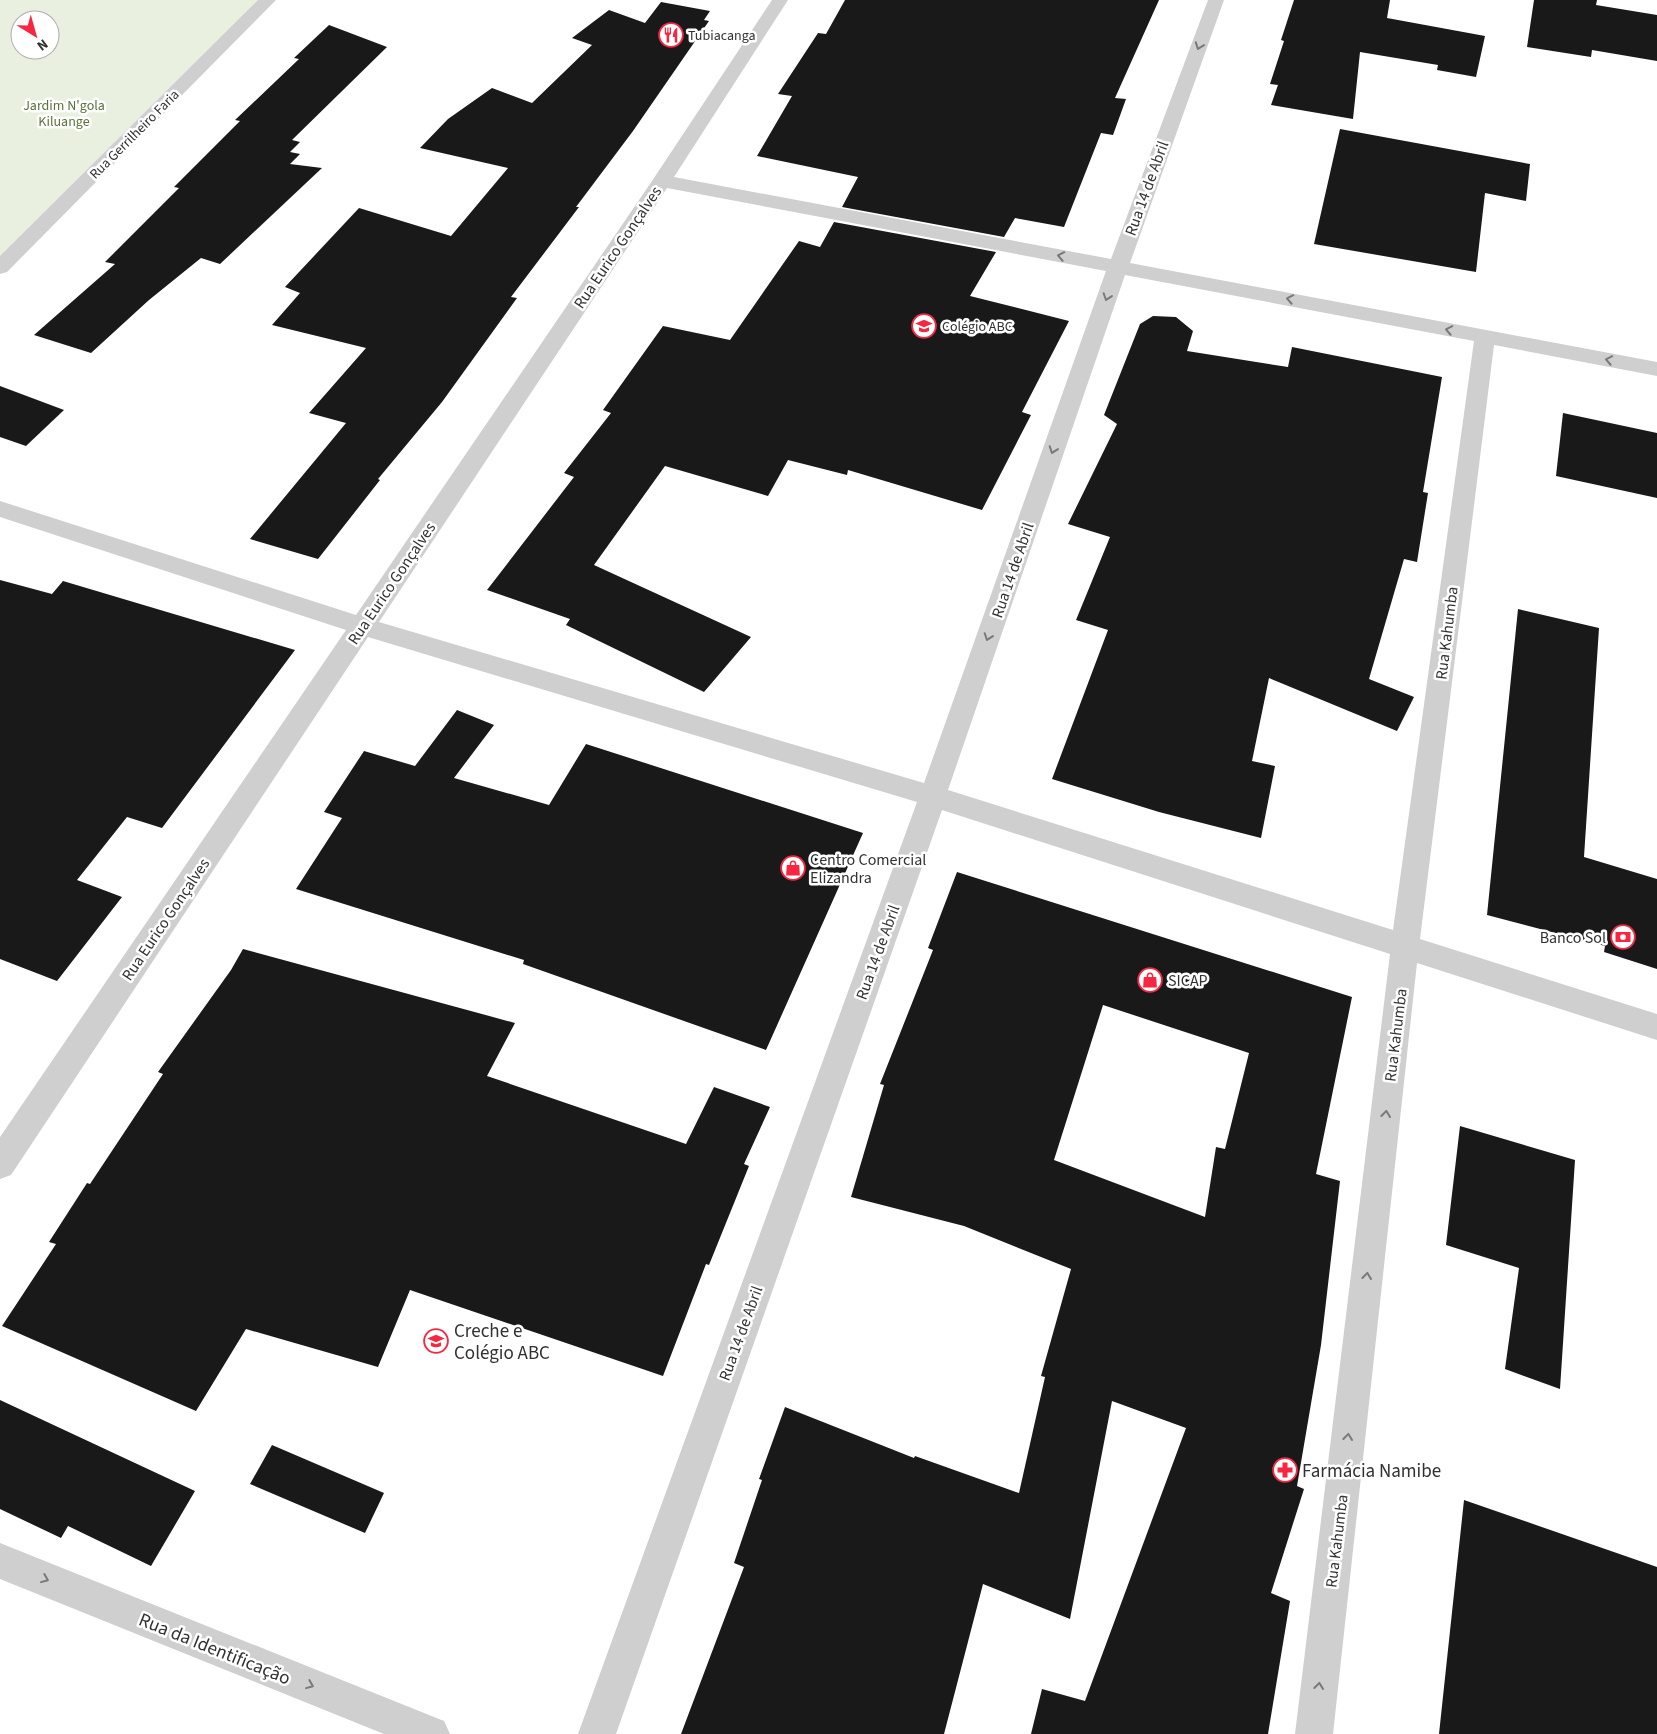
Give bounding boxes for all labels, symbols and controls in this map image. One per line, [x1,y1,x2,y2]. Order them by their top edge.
north arrow [10,10,60,60]
restaurant icon: Tubiacanga [658,22,684,48]
place label: Tubiacanga [688,26,756,46]
text: N [32,34,52,55]
one-way arrow [1195,41,1205,50]
street label: Rua Gerrilheiro Faria [85,85,184,184]
park label: Jardim N'gola Kiluange [23,96,105,132]
street label: Rua 14 de Abril [1120,138,1174,239]
street label: Rua Eurico Gonçalves [569,182,667,313]
one-way arrow [1057,251,1066,262]
one-way arrow [1103,292,1113,301]
one-way arrow [1285,295,1294,305]
school or university icon: Colégio ABC [911,313,937,339]
place label: Colégio ABC [942,317,1013,337]
one-way arrow [1445,325,1454,335]
one-way arrow [1605,355,1613,365]
one-way arrow [1049,446,1059,454]
street label: Rua Eurico Gonçalves [343,518,441,649]
street label: Rua 14 de Abril [986,520,1040,621]
street label: Rua Kahumba [1430,585,1464,681]
one-way arrow [984,632,994,641]
place label: Centro Comercial Elizandra [810,849,926,889]
street label: Rua Eurico Gonçalves [117,854,215,985]
shop icon: Centro Comercial Elizandra [780,855,806,881]
street label: Rua 14 de Abril [851,902,905,1003]
bank icon: Banco Sol [1610,924,1636,950]
place label: Banco Sol [1540,927,1606,949]
shop icon: SICAP [1137,967,1163,993]
place label: SICAP [1168,970,1208,992]
street label: Rua Kahumba [1379,987,1413,1083]
one-way arrow [1380,1110,1391,1118]
one-way arrow [1361,1272,1372,1280]
street label: Rua 14 de Abril [714,1283,768,1384]
place label: Creche e Colégio ABC [454,1318,550,1367]
school or university icon: Creche e Colégio ABC [423,1328,449,1354]
one-way arrow [1342,1433,1353,1441]
pharmacy icon: Farmácia Namibe [1272,1457,1298,1483]
place label: Farmácia Namibe [1302,1458,1441,1485]
street label: Rua Kahumba [1320,1493,1354,1589]
one-way arrow [40,1573,49,1583]
street label: Rua da Identificação [134,1607,294,1692]
one-way arrow [305,1679,314,1690]
one-way arrow [1313,1681,1324,1689]

